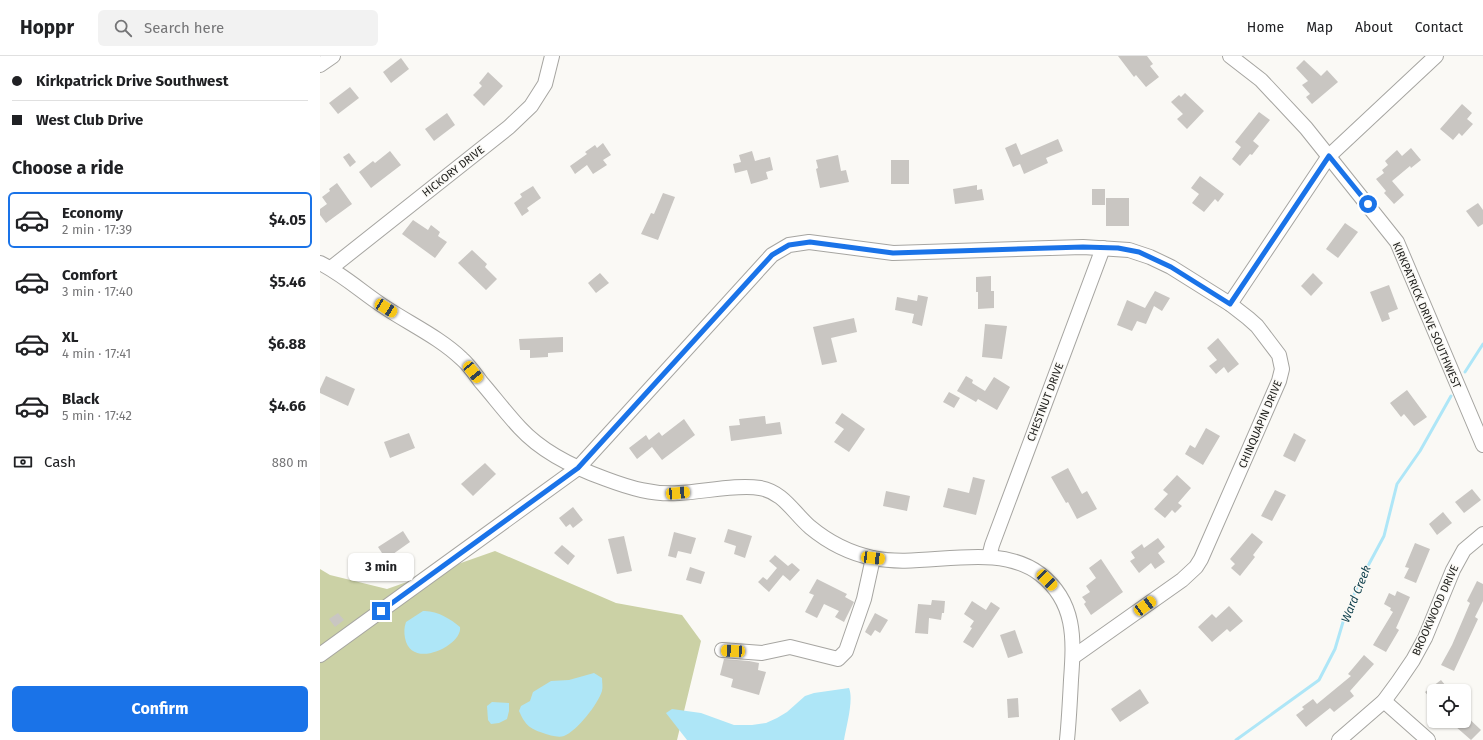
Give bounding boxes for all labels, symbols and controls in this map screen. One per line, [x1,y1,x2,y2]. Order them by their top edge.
search box [98,10,378,46]
text: Hoppr [20,16,74,39]
icon: search [112,17,134,39]
text: Search here [144,19,224,37]
text: Home [1247,19,1284,36]
text: Map [1306,19,1333,36]
text: About [1355,19,1393,36]
text: Contact [1415,19,1463,36]
text: Kirkpatrick Drive Southwest [36,72,228,90]
text: West Club Drive [36,111,143,129]
street label: HICKORY DRIVE [420,143,487,200]
text: Choose a ride [12,157,124,179]
route start [1359,195,1377,213]
icon: car [14,202,50,238]
text: Economy [62,204,123,222]
text: $4.05 [269,211,306,229]
text: 2 min · 17:39 [62,222,132,237]
street label: KIRKPATRICK DRIVE SOUTHWEST [1390,240,1463,391]
icon: car [14,264,50,300]
text: Comfort [62,266,118,284]
text: $5.46 [270,273,306,291]
text: 3 min · 17:40 [62,284,133,299]
car [373,297,399,319]
icon: car [14,326,50,362]
text: XL [62,328,78,346]
text: $6.88 [268,335,306,353]
text: 4 min · 17:41 [62,346,131,361]
car [461,359,485,385]
street label: CHESTNUT DRIVE [1024,361,1066,443]
street label: CHINQUAPIN DRIVE [1236,378,1285,470]
icon: car [14,388,50,424]
text: Black [62,390,99,408]
text: $4.66 [269,397,306,415]
text: 5 min · 17:42 [62,408,132,423]
icon: cash [12,451,34,473]
text: Cash [44,453,76,471]
text: 880 m [272,455,308,470]
car [666,486,690,500]
car [860,551,886,565]
callout: 3 min [348,553,414,581]
text: 3 min [365,559,397,574]
water label: Ward Creek [1338,563,1374,625]
street label: BROOKWOOD DRIVE [1410,563,1461,658]
car [1034,567,1060,593]
car [1132,594,1158,618]
route end [372,602,390,620]
car [721,644,745,658]
map controls [1427,684,1471,728]
button: locate [1427,684,1471,728]
button: Confirm [12,686,308,732]

